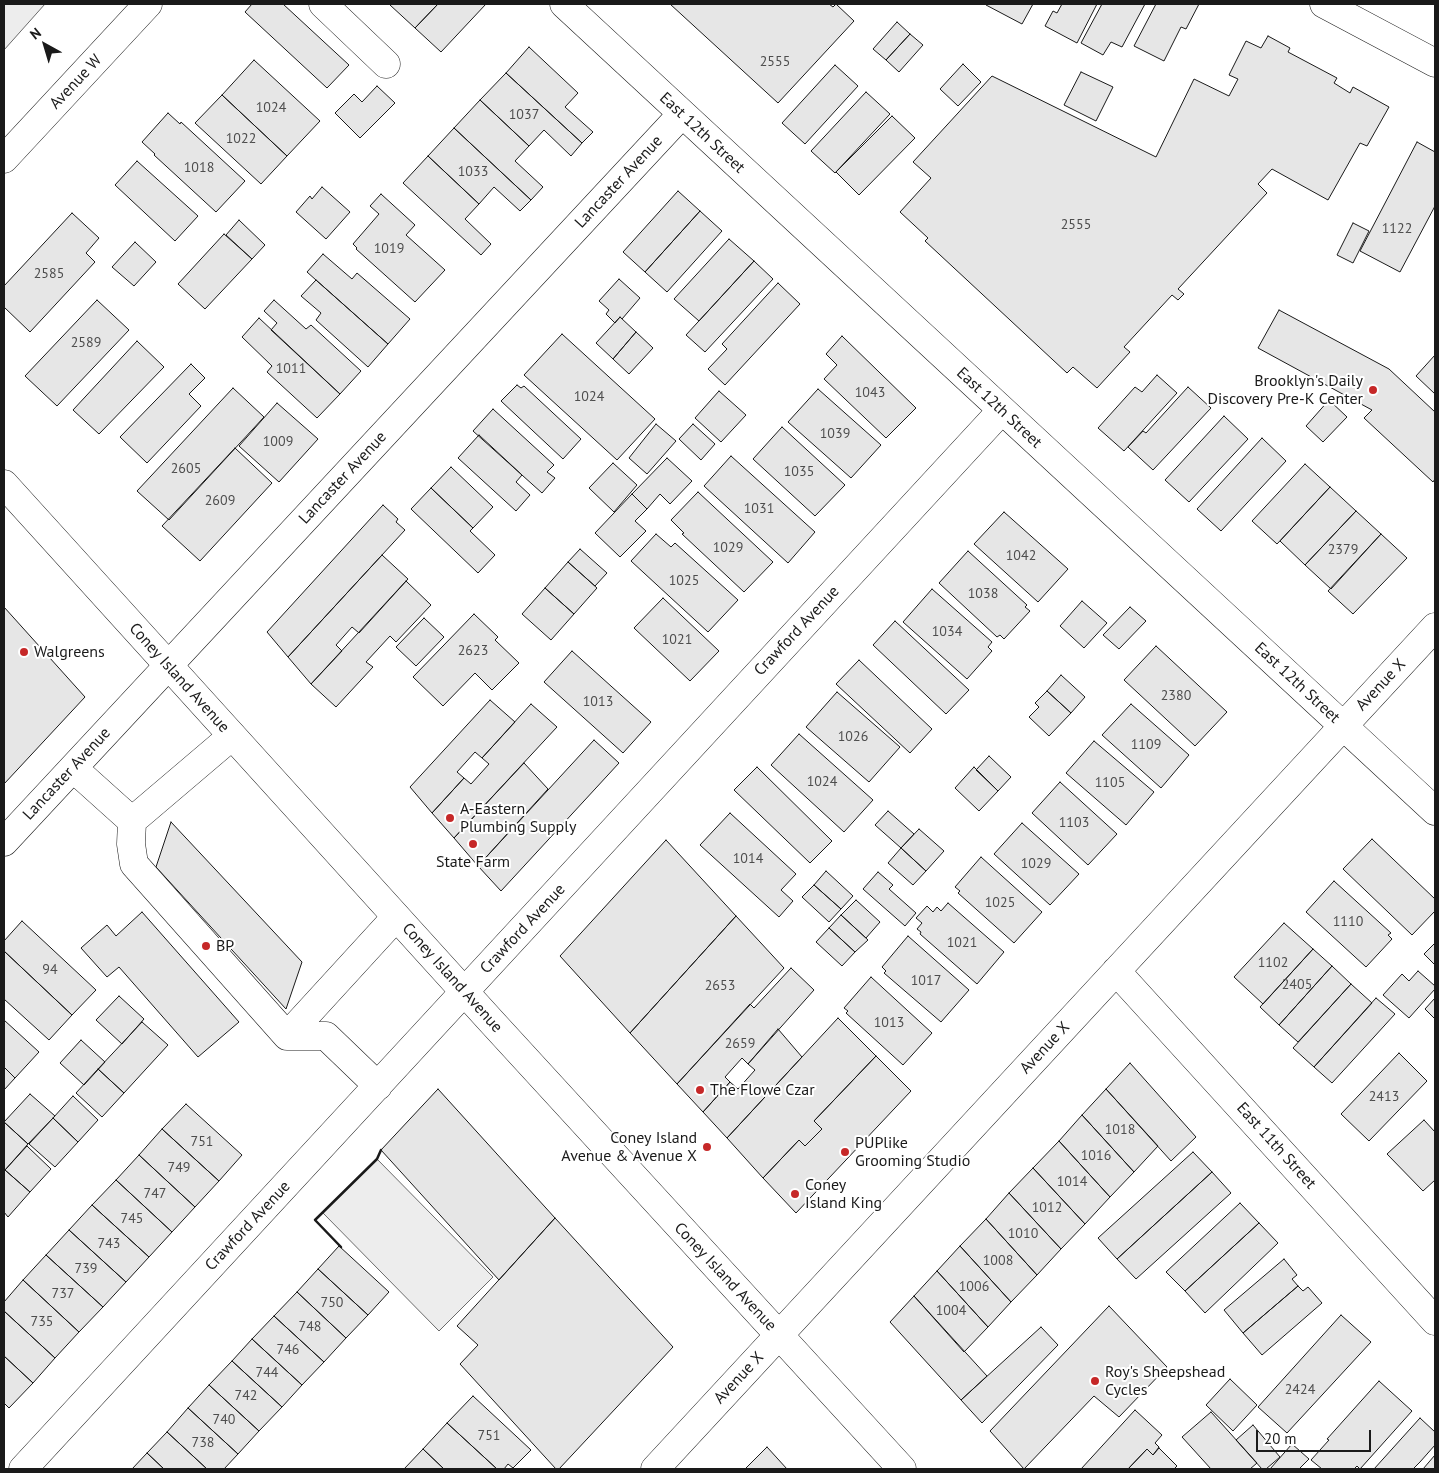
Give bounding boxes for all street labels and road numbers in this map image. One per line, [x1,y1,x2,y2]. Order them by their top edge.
street label: Avenue W [46,51,106,113]
street label: East 12th Street [655,89,749,177]
street label: Lancaster Avenue [571,132,667,232]
street label: East 12th Street [952,364,1046,452]
street label: Lancaster Avenue [295,428,391,528]
street label: Crawford Avenue [750,582,844,680]
street label: Coney Island Avenue [125,619,233,737]
street label: East 12th Street [1250,639,1344,727]
street label: Avenue X [1352,655,1410,715]
street label: Lancaster Avenue [19,724,115,824]
street label: Crawford Avenue [476,880,570,978]
street label: Coney Island Avenue [398,919,506,1037]
street label: Avenue X [1016,1018,1074,1078]
street label: East 11th Street [1232,1099,1320,1193]
street label: Crawford Avenue [201,1177,295,1275]
street label: Coney Island Avenue [670,1219,780,1335]
street label: Avenue X [710,1348,768,1408]

